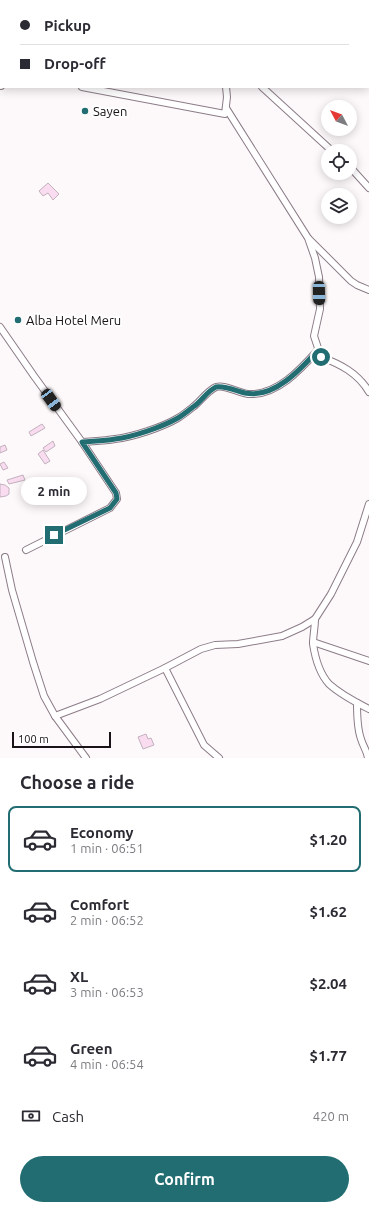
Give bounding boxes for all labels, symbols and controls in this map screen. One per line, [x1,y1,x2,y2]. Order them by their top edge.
text: Pickup [44,17,91,34]
text: Drop-off [44,55,106,72]
north arrow [321,100,357,136]
map controls [321,100,357,224]
place label: Sayen [93,104,127,118]
marker: Sayen [80,106,90,116]
button: locate [321,144,357,180]
button: layers [321,188,357,224]
car [313,281,325,305]
place label: Alba Hotel Meru [26,313,121,327]
marker: Alba Hotel Meru [13,315,23,325]
route start [312,348,330,366]
car [39,387,63,413]
callout: 2 min [21,477,87,505]
text: 2 min [38,484,70,498]
route end [45,526,63,544]
scale bar [12,730,111,749]
text: 100 m [18,733,49,745]
text: Choose a ride [20,772,134,792]
icon: car [22,821,58,857]
text: Economy [70,824,134,841]
text: $1.20 [309,831,347,848]
text: 1 min · 06:51 [70,841,144,855]
icon: car [22,893,58,929]
text: Comfort [70,896,129,913]
text: $1.62 [309,903,347,920]
text: 2 min · 06:52 [70,913,144,927]
icon: car [22,965,58,1001]
text: XL [70,968,88,985]
text: $2.04 [309,975,347,992]
text: 3 min · 06:53 [70,985,144,999]
icon: car [22,1037,58,1073]
text: Green [70,1040,112,1057]
text: $1.77 [309,1047,347,1064]
text: 4 min · 06:54 [70,1057,144,1071]
icon: cash [20,1105,42,1127]
text: Cash [52,1108,84,1125]
text: 420 m [313,1109,349,1123]
button: Confirm [20,1156,349,1202]

